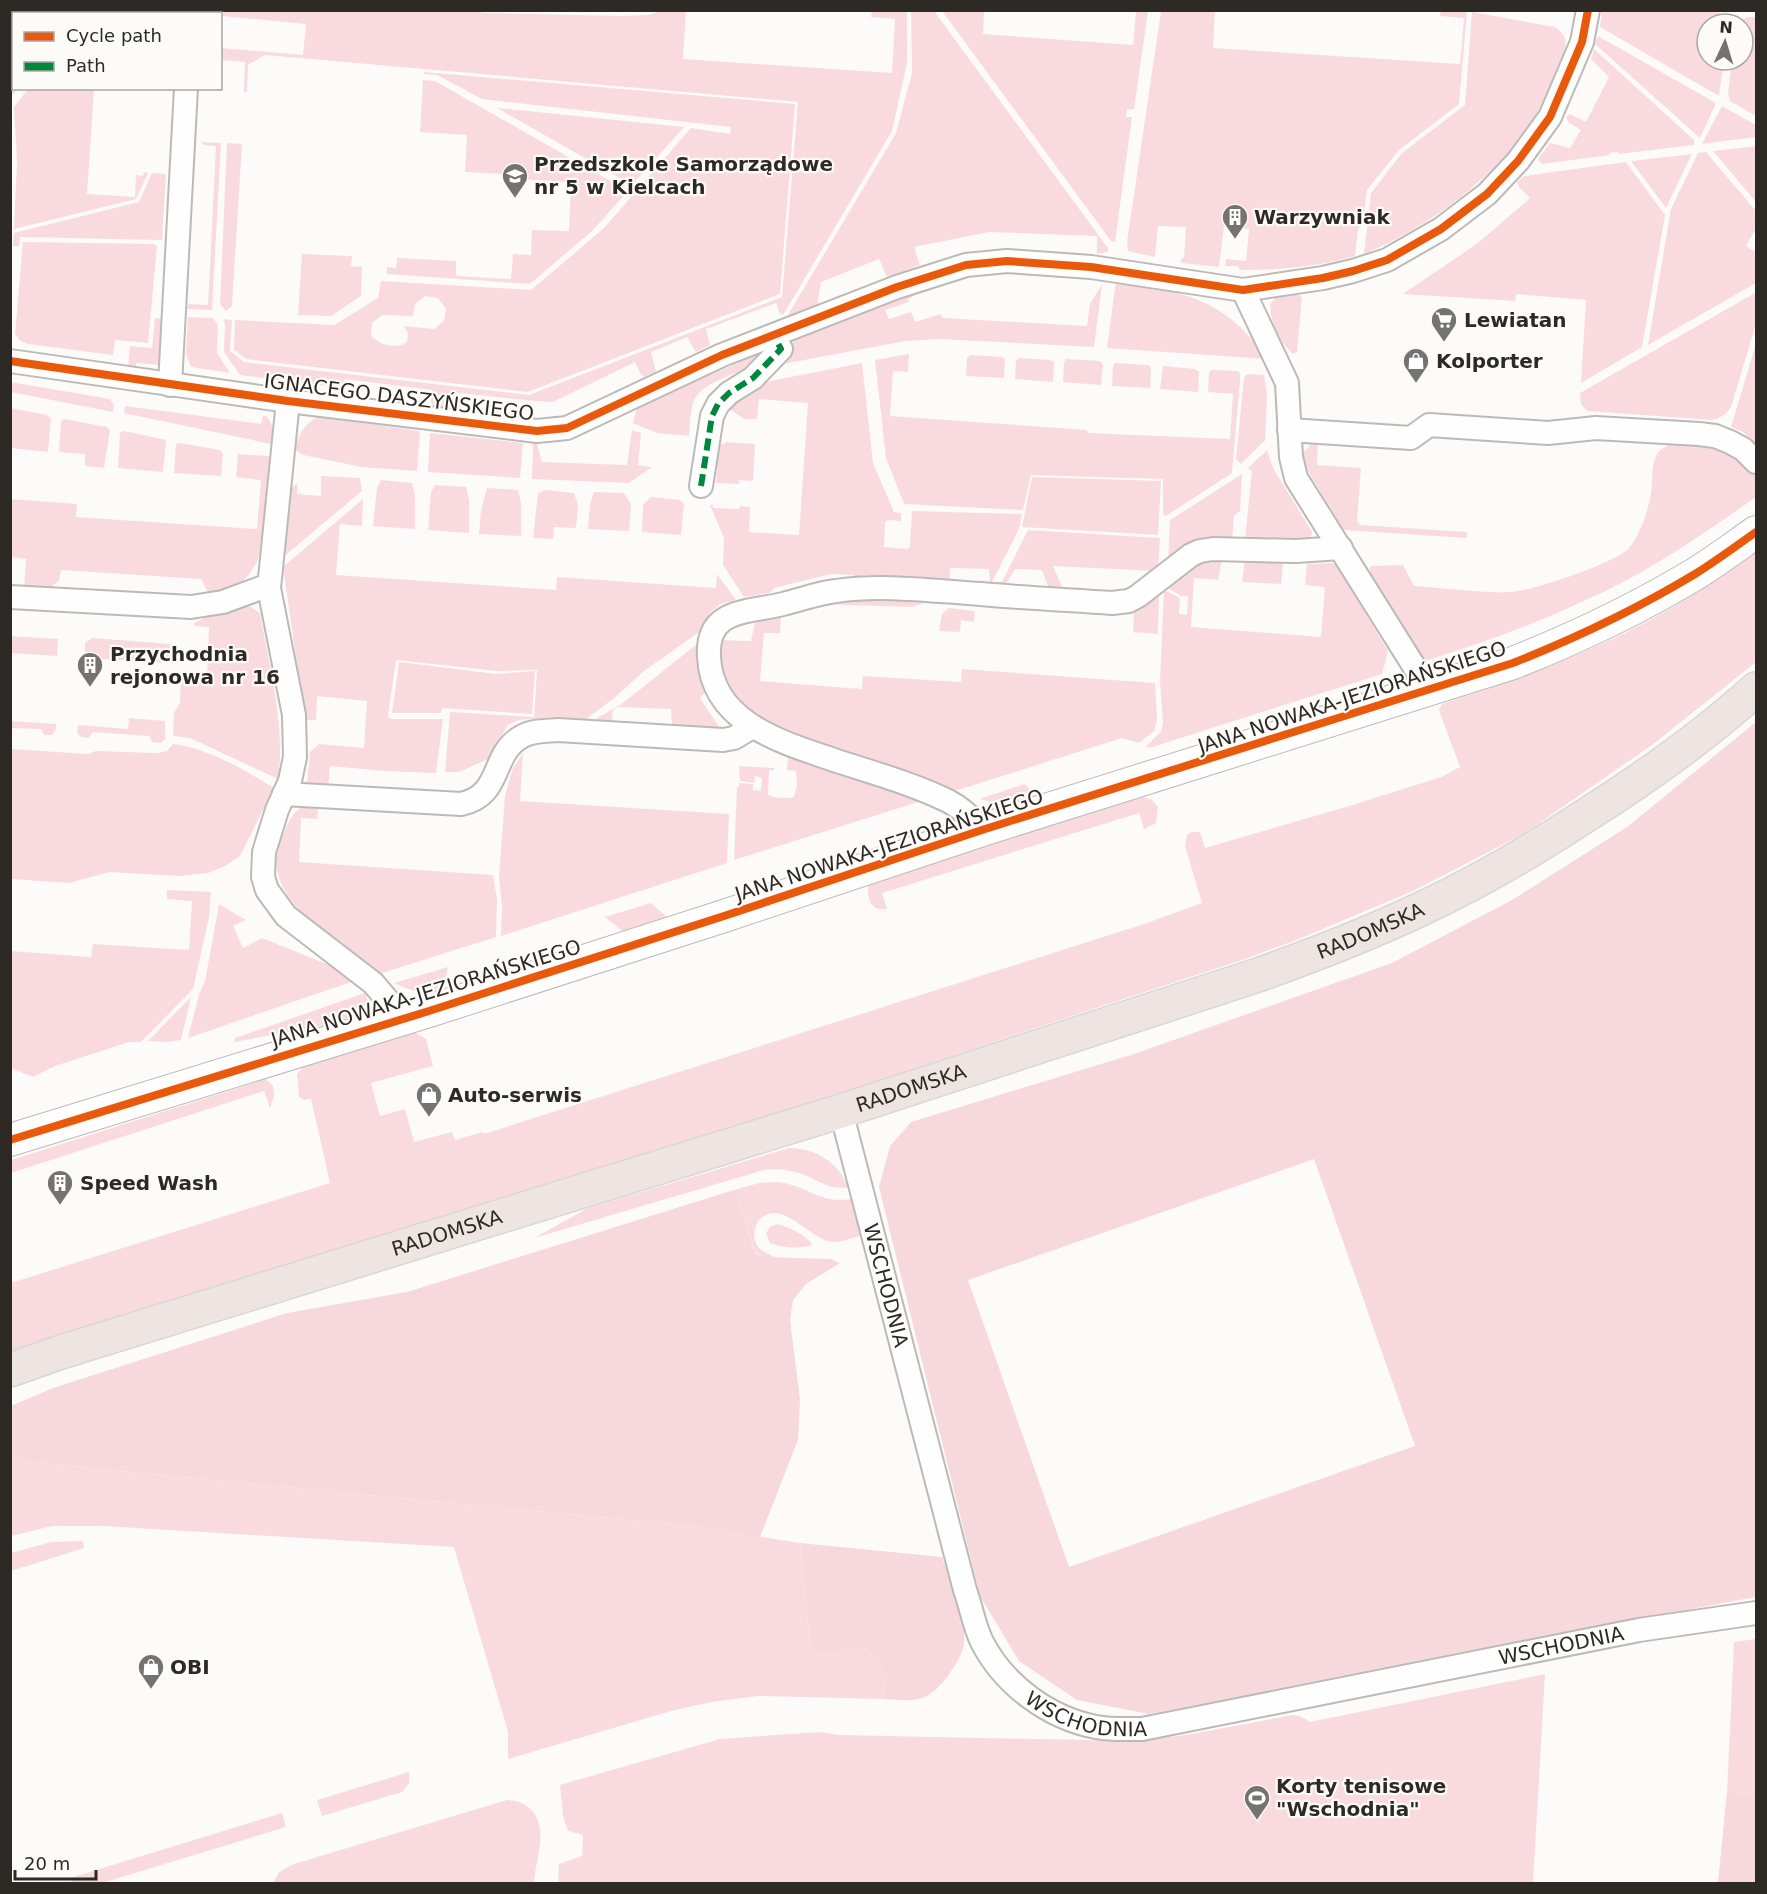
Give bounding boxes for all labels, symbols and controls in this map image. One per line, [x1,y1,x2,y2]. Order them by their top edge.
legend [12,12,222,90]
north arrow [1695,12,1755,72]
text: N [1719,18,1733,37]
text: Cycle path [66,25,162,46]
text: Path [66,55,106,76]
place label: Przedszkole Samorządowe nr 5 w Kielcach [534,152,833,199]
school or university icon: Przedszkole Samorządowe nr 5 w Kielcach [500,161,530,199]
building icon: Warzywniak [1220,202,1250,240]
place label: Warzywniak [1254,205,1390,229]
supermarket icon: Lewiatan [1429,305,1459,343]
place label: Lewiatan [1464,308,1566,332]
shop icon: Kolporter [1401,346,1431,384]
place label: Kolporter [1436,349,1543,373]
street label: IGNACEGO DASZYŃSKIEGO [263,369,535,425]
street label: JANA NOWAKA-JEZIORAŃSKIEGO [1193,636,1509,759]
place label: Przychodnia rejonowa nr 16 [110,642,280,689]
building icon: Przychodnia rejonowa nr 16 [75,650,105,688]
street label: JANA NOWAKA-JEZIORAŃSKIEGO [730,784,1046,907]
street label: RADOMSKA [1313,897,1428,964]
street label: JANA NOWAKA-JEZIORAŃSKIEGO [266,934,584,1052]
street label: RADOMSKA [853,1059,969,1117]
shop icon: Auto-serwis [414,1080,444,1118]
place label: Auto-serwis [448,1083,582,1107]
building icon: Speed Wash [45,1168,75,1206]
place label: Speed Wash [80,1171,218,1195]
street label: RADOMSKA [389,1204,505,1261]
street label: WSCHODNIA [859,1221,914,1350]
street label: WSCHODNIA [1497,1621,1626,1670]
shop icon: OBI [136,1652,166,1690]
place label: OBI [170,1655,210,1679]
street label: WSCHODNIA [1021,1686,1147,1741]
place label: Korty tenisowe "Wschodnia" [1276,1774,1446,1821]
sports icon: Korty tenisowe "Wschodnia" [1242,1783,1272,1821]
scale bar [15,1843,96,1881]
text: 20 m [24,1853,70,1874]

